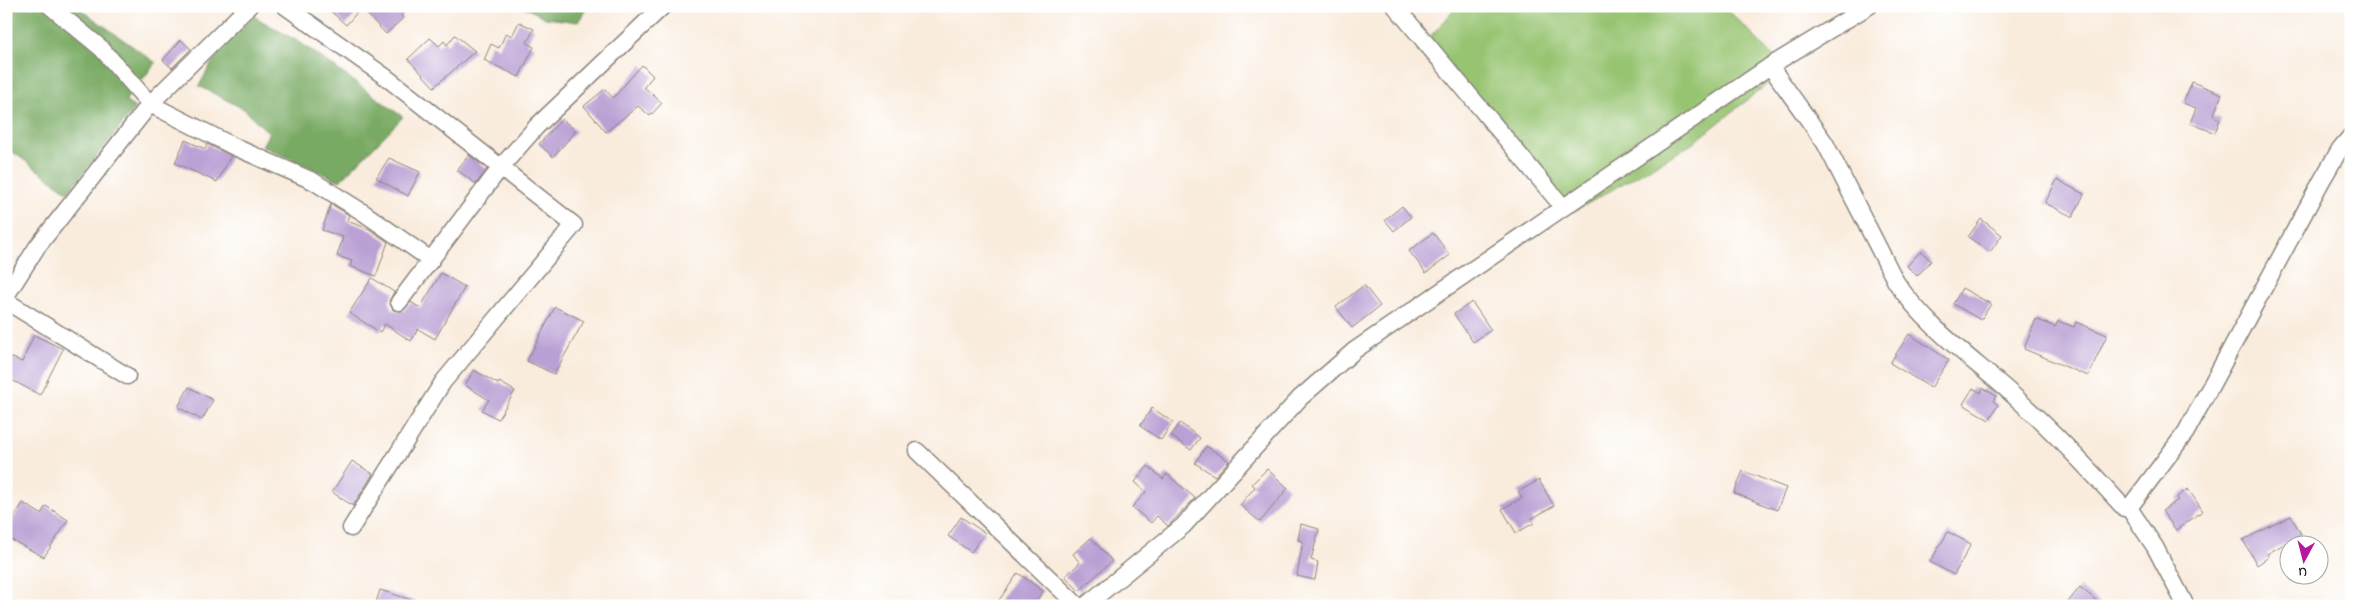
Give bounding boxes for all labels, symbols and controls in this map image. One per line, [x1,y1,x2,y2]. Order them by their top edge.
north arrow [2280,534,2330,584]
text: U [2297,560,2308,582]

